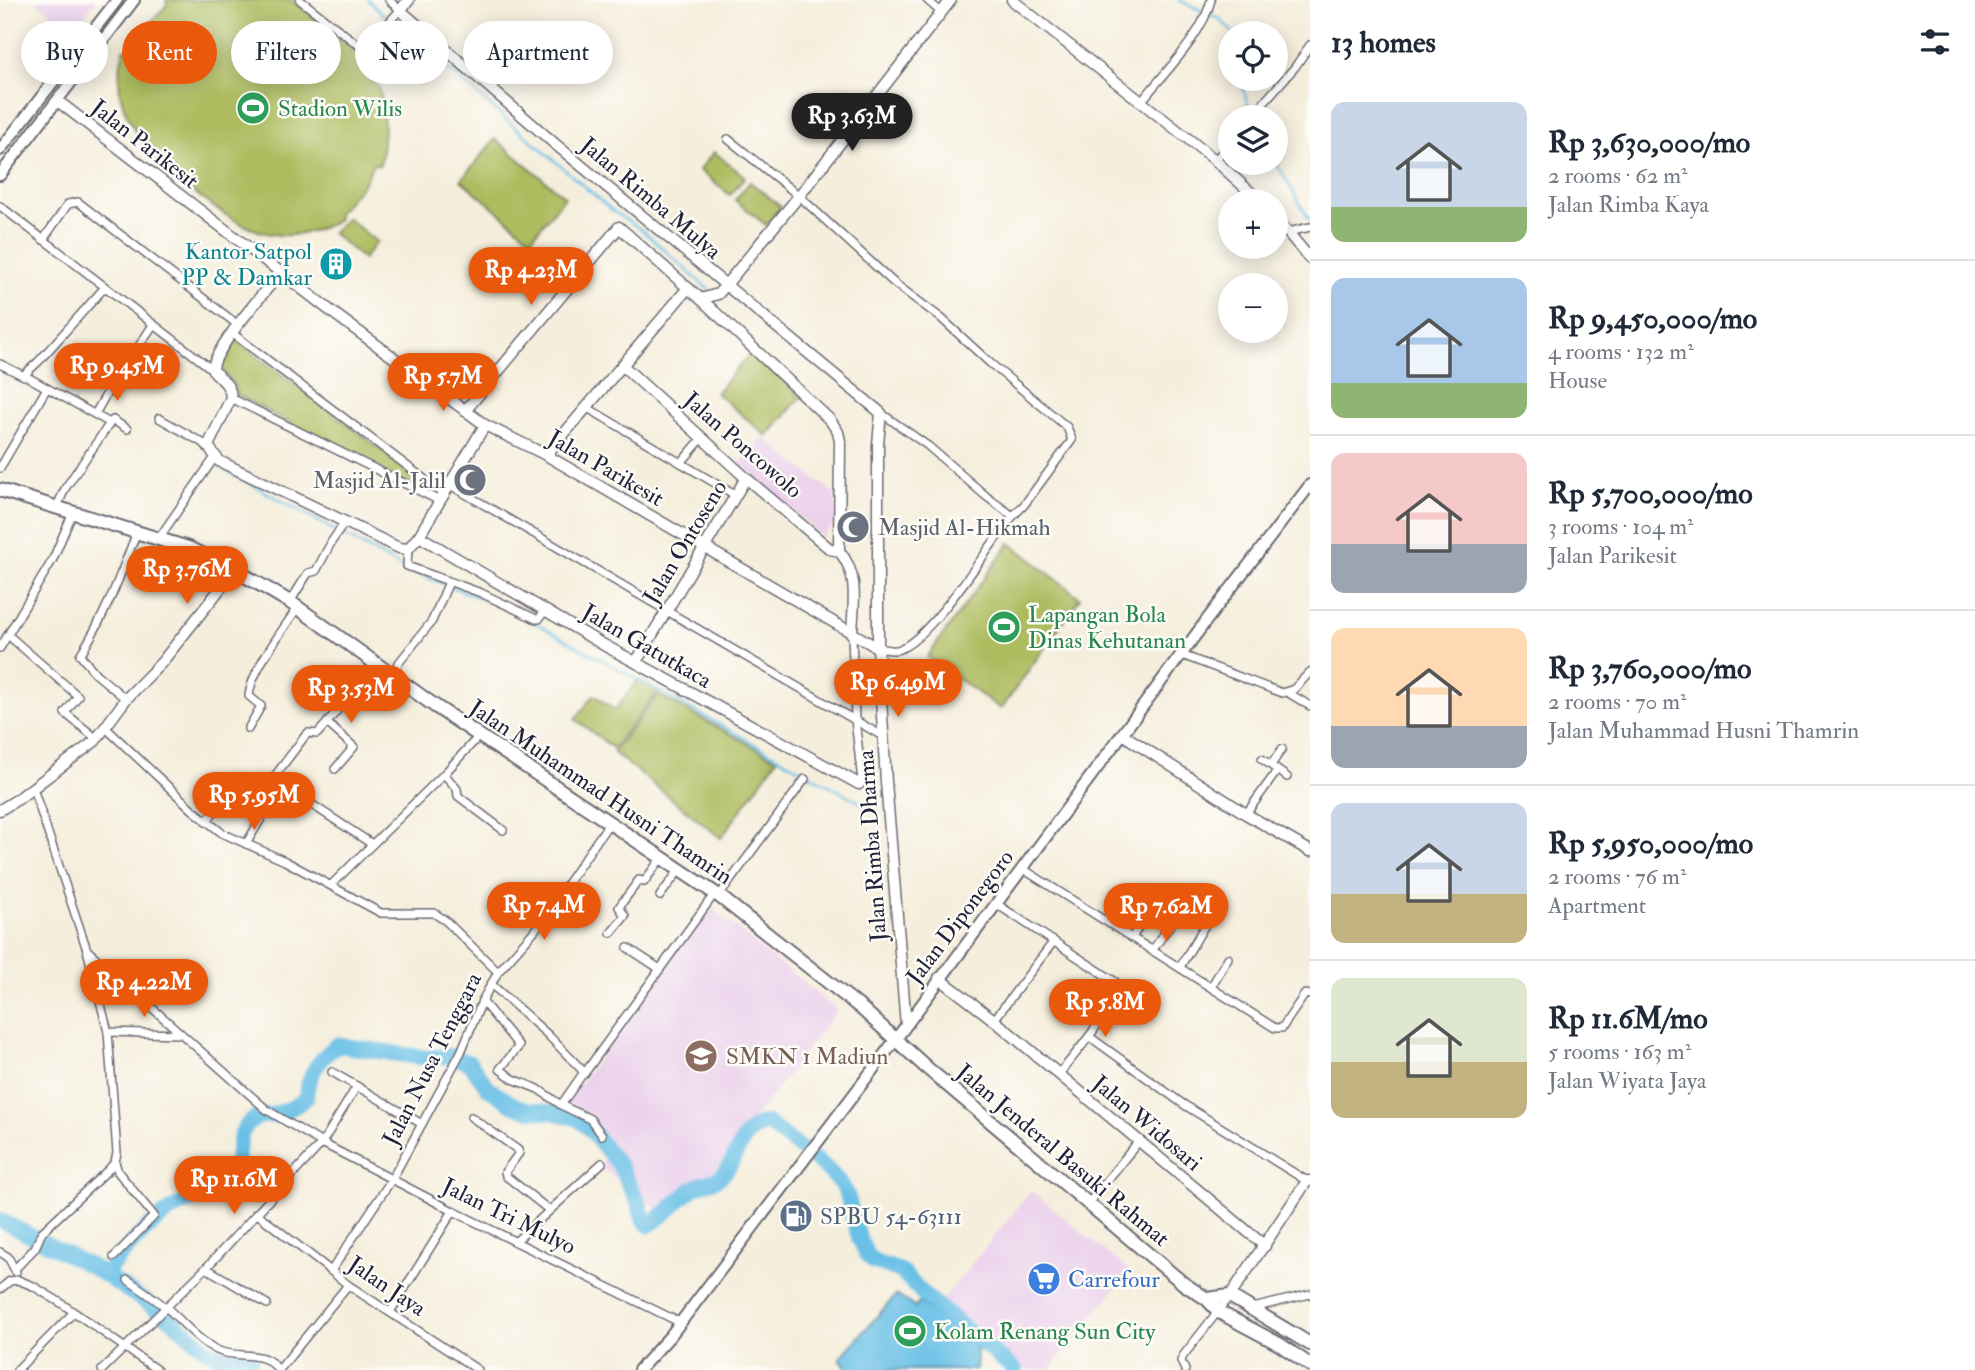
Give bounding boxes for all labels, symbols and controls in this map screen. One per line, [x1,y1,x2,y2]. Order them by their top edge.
chip: Buy [21,21,108,84]
chip: Rent [122,21,217,84]
chip: Filters [231,21,341,84]
chip: New [355,21,449,84]
chip: Apartment [463,21,613,84]
map controls [1218,21,1288,343]
button: locate [1218,21,1288,91]
icon: filters [1916,23,1954,61]
text: 13 homes [1331,24,1436,61]
sports icon: Stadion Wilis [234,89,272,127]
street label: Jalan Parikesit [84,92,205,195]
place label: Stadion Wilis [278,94,402,123]
pin: Rp 3.63M [780,94,924,153]
text: Rp 3.63M [808,101,896,130]
button: layers [1218,105,1288,175]
text: Rp 3,630,000/mo [1548,124,1750,161]
street label: Jalan Rimba Mulya [574,130,728,266]
icon: home [1387,130,1471,214]
text: 2 rooms · 62 m² [1548,161,1687,190]
button: + [1218,189,1288,259]
text: Jalan Rimba Kaya [1548,190,1709,219]
place label: Kantor Satpol PP & Damkar [181,237,312,292]
building icon: Kantor Satpol PP & Damkar [317,245,355,283]
pin: Rp 4.23M [459,247,603,307]
text: Rp 4.23M [484,255,578,284]
button: − [1218,273,1288,343]
text: Rp 9,450,000/mo [1548,300,1757,337]
icon: home [1387,306,1471,390]
text: 4 rooms · 132 m² [1548,337,1694,366]
pin: Rp 9.45M [45,344,189,403]
text: Rp 9.45M [70,351,164,380]
pin: Rp 5.7M [378,354,508,413]
text: Rp 5.7M [403,361,483,390]
text: House [1548,366,1607,395]
street label: Jalan Poncowolo [677,385,808,504]
street label: Jalan Parikesit [542,423,669,513]
mosque icon: Masjid Al-Jalil [451,461,489,499]
place label: Masjid Al-Jalil [313,466,446,495]
street label: Jalan Ontoseno [636,475,733,610]
text: Rp 5,700,000/mo [1548,475,1753,512]
icon: home [1387,481,1471,565]
mosque icon: Masjid Al-Hikmah [834,508,872,546]
text: 3 rooms · 104 m² [1548,512,1694,541]
place label: Masjid Al-Hikmah [878,513,1050,542]
text: Jalan Parikesit [1548,541,1677,570]
pin: Rp 3.76M [115,546,259,606]
text: Rp 3.76M [142,554,232,583]
street label: Jalan Gatutkaca [576,597,717,695]
place label: Lapangan Bola Dinas Kehutanan [1028,600,1186,655]
sports icon: Lapangan Bola Dinas Kehutanan [985,608,1023,646]
text: Rp 3,760,000/mo [1548,650,1751,687]
icon: home [1387,656,1471,740]
pin: Rp 6.49M [826,660,970,719]
pin: Rp 3.53M [279,666,423,725]
text: Rp 6.49M [850,667,946,696]
text: Rp 3.53M [307,673,395,702]
text: 2 rooms · 70 m² [1548,687,1687,716]
street label: Jalan Muhammad Husni Thamrin [463,692,738,891]
text: Jalan Muhammad Husni Thamrin [1548,716,1859,745]
street label: Jalan Rimba Dharma [851,749,893,944]
pin: Rp 5.95M [182,772,326,832]
text: Rp 5.95M [208,780,300,809]
text: Rp 5,950,000/mo [1548,825,1753,862]
icon: home [1387,831,1471,915]
street label: Jalan Diponegoro [899,844,1021,992]
text: 2 rooms · 76 m² [1548,862,1686,891]
pin: Rp 7.4M [479,883,609,942]
pin: Rp 7.62M [1094,884,1238,943]
text: Rp 7.4M [503,890,585,919]
text: Rp 7.62M [1120,891,1212,920]
text: Apartment [1548,891,1646,920]
pin: Rp 4.22M [72,960,216,1019]
text: Rp 4.22M [96,967,192,996]
street label: Jalan Nusa Tenggara [375,967,488,1151]
pin: Rp 5.8M [1040,979,1170,1039]
text: Rp 5.8M [1065,987,1145,1016]
text: Rp 11.6M/mo [1548,1000,1708,1037]
icon: home [1387,1006,1471,1090]
school or university icon: SMKN 1 Madiun [682,1037,720,1075]
text: 5 rooms · 163 m² [1548,1037,1691,1066]
place label: SMKN 1 Madiun [726,1042,888,1071]
street label: Jalan Jenderal Basuki Rahmat [950,1057,1175,1253]
text: Jalan Wiyata Jaya [1548,1066,1707,1095]
street label: Jalan Widosari [1086,1068,1208,1177]
pin: Rp 11.6M [162,1156,306,1216]
text: Rp 11.6M [190,1164,278,1193]
street label: Jalan Tri Mulyo [437,1171,581,1261]
fuel station icon: SPBU 54-63111 [777,1197,815,1235]
place label: SPBU 54-63111 [820,1202,962,1231]
street label: Jalan Jaya [342,1249,432,1323]
supermarket icon: Carrefour [1025,1260,1063,1298]
place label: Carrefour [1068,1265,1160,1294]
sports icon: Kolam Renang Sun City [891,1312,929,1350]
place label: Kolam Renang Sun City [934,1317,1156,1346]

